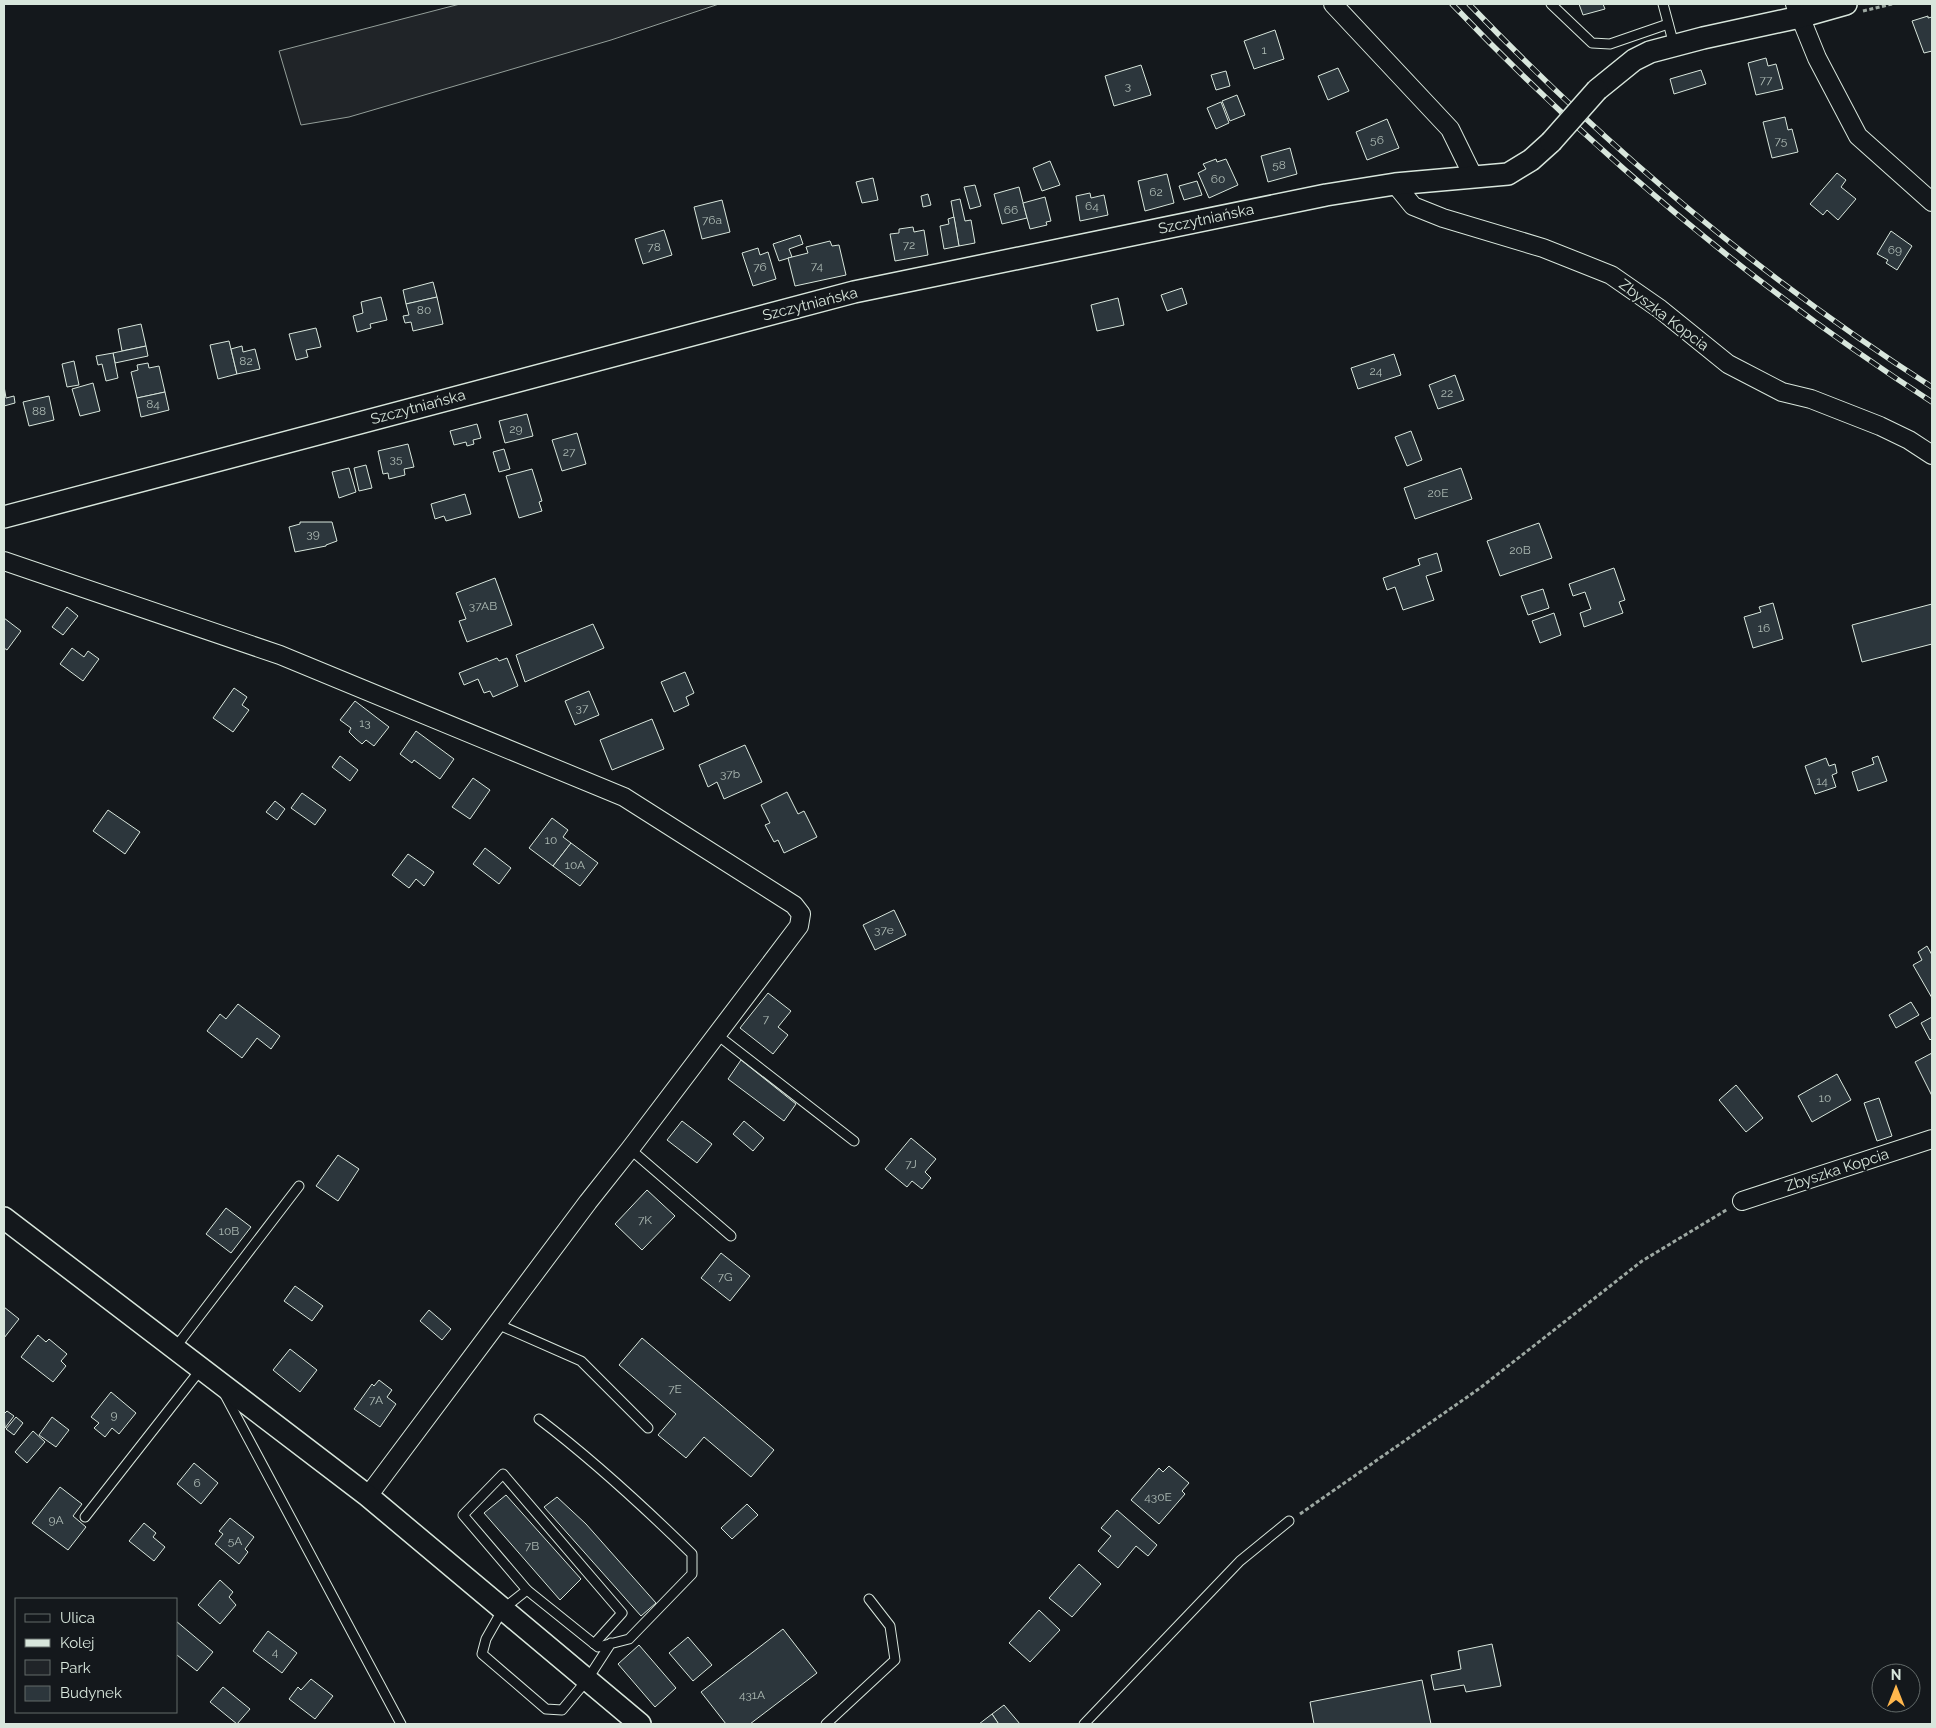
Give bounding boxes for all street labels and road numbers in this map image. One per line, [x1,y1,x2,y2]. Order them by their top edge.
street label: Szczytniańska [1157,200,1255,238]
street label: Zbyszka Kopcia [1615,275,1713,355]
street label: Szczytniańska [761,283,859,325]
street label: Szczytniańska [369,386,467,428]
street label: Zbyszka Kopcia [1783,1145,1891,1195]

